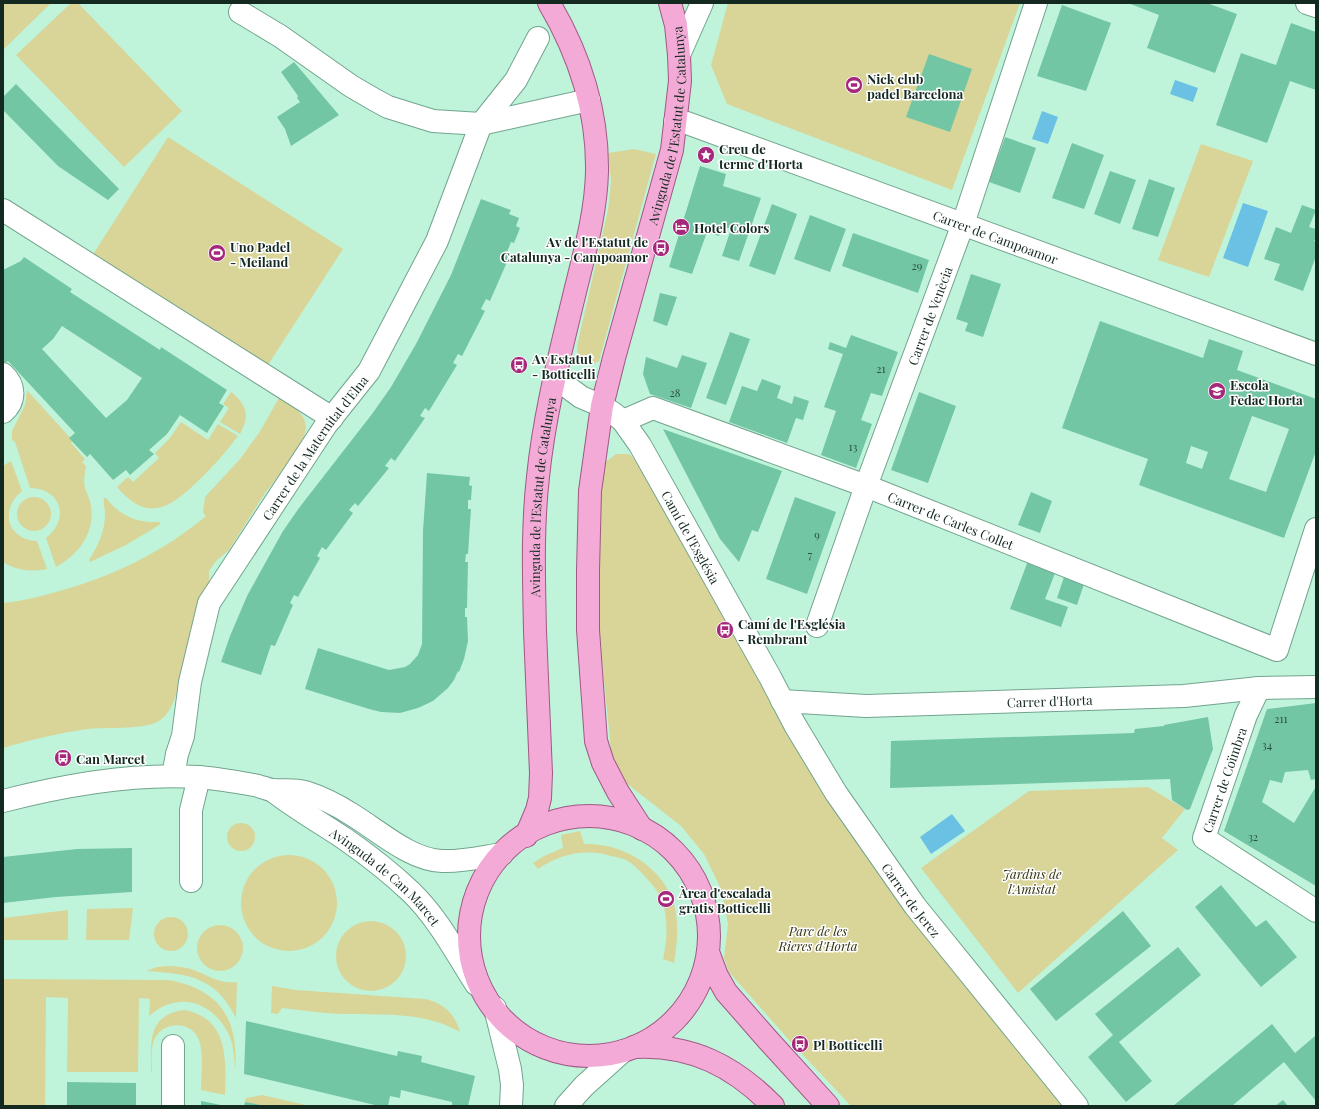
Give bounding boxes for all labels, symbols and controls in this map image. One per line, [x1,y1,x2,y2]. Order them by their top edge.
street label: Avinguda de l'Estatut de Catalunya [643,25,689,227]
place label: Nick club padel Barcelona [867,70,964,102]
sports icon: Nick club padel Barcelona [844,75,864,95]
place label: Creu de terme d'Horta [718,140,803,172]
place icon: Creu de terme d'Horta [696,145,716,165]
street label: Carrer de Campoamor [931,206,1061,267]
hotel icon: Hotel Colors [671,217,691,237]
place label: Hotel Colors [694,219,769,236]
place label: Av de l'Estatut de Catalunya - Campoamor [501,233,648,265]
place label: Uno Padel - Meiland [230,238,290,270]
bus stop icon: Av de l'Estatut de Catalunya - Campoamor [651,238,671,258]
sports icon: Uno Padel - Meiland [207,243,227,263]
house number: 29 [912,258,923,273]
street label: Carrer de Venècia [903,263,955,367]
place label: Av Estatut - Botticelli [531,350,596,382]
bus stop icon: Av Estatut - Botticelli [509,355,529,375]
house number: 21 [876,361,886,376]
street label: Carrer de la Maternitat d'Elna [258,371,371,523]
place label: Escola Fedac Horta [1230,376,1303,408]
school or university icon: Escola Fedac Horta [1207,381,1227,401]
house number: 28 [670,385,681,400]
street label: Avinguda de l'Estatut de Catalunya [525,395,559,599]
house number: 13 [849,439,857,454]
street label: Camí de l'Església [659,487,725,587]
street label: Carrer de Carles Collet [886,487,1017,553]
house number: 9 [814,527,820,542]
house number: 7 [808,547,813,562]
place label: Camí de l'Església - Rembrant [738,615,846,647]
bus stop icon: Camí de l'Església - Rembrant [715,620,735,640]
street label: Carrer d'Horta [1007,690,1093,710]
house number: 211 [1274,711,1288,726]
street label: Carrer de Coïmbra [1198,725,1250,835]
house number: 34 [1262,737,1273,752]
bus stop icon: Can Marcet [53,748,73,768]
place label: Can Marcet [76,750,146,767]
street label: Avinguda de Can Marcet [326,823,445,929]
house number: 32 [1248,829,1258,844]
street label: Carrer de Jerez [879,859,945,940]
park label: Jardins de l'Amistat [1002,865,1062,897]
place label: Àrea d'escalada gratis Botticelli [678,884,771,916]
sports icon: Àrea d'escalada gratis Botticelli [656,889,676,909]
park label: Parc de les Rieres d'Horta [777,922,858,954]
bus stop icon: Pl Botticelli [790,1034,810,1054]
place label: Pl Botticelli [813,1036,883,1053]

